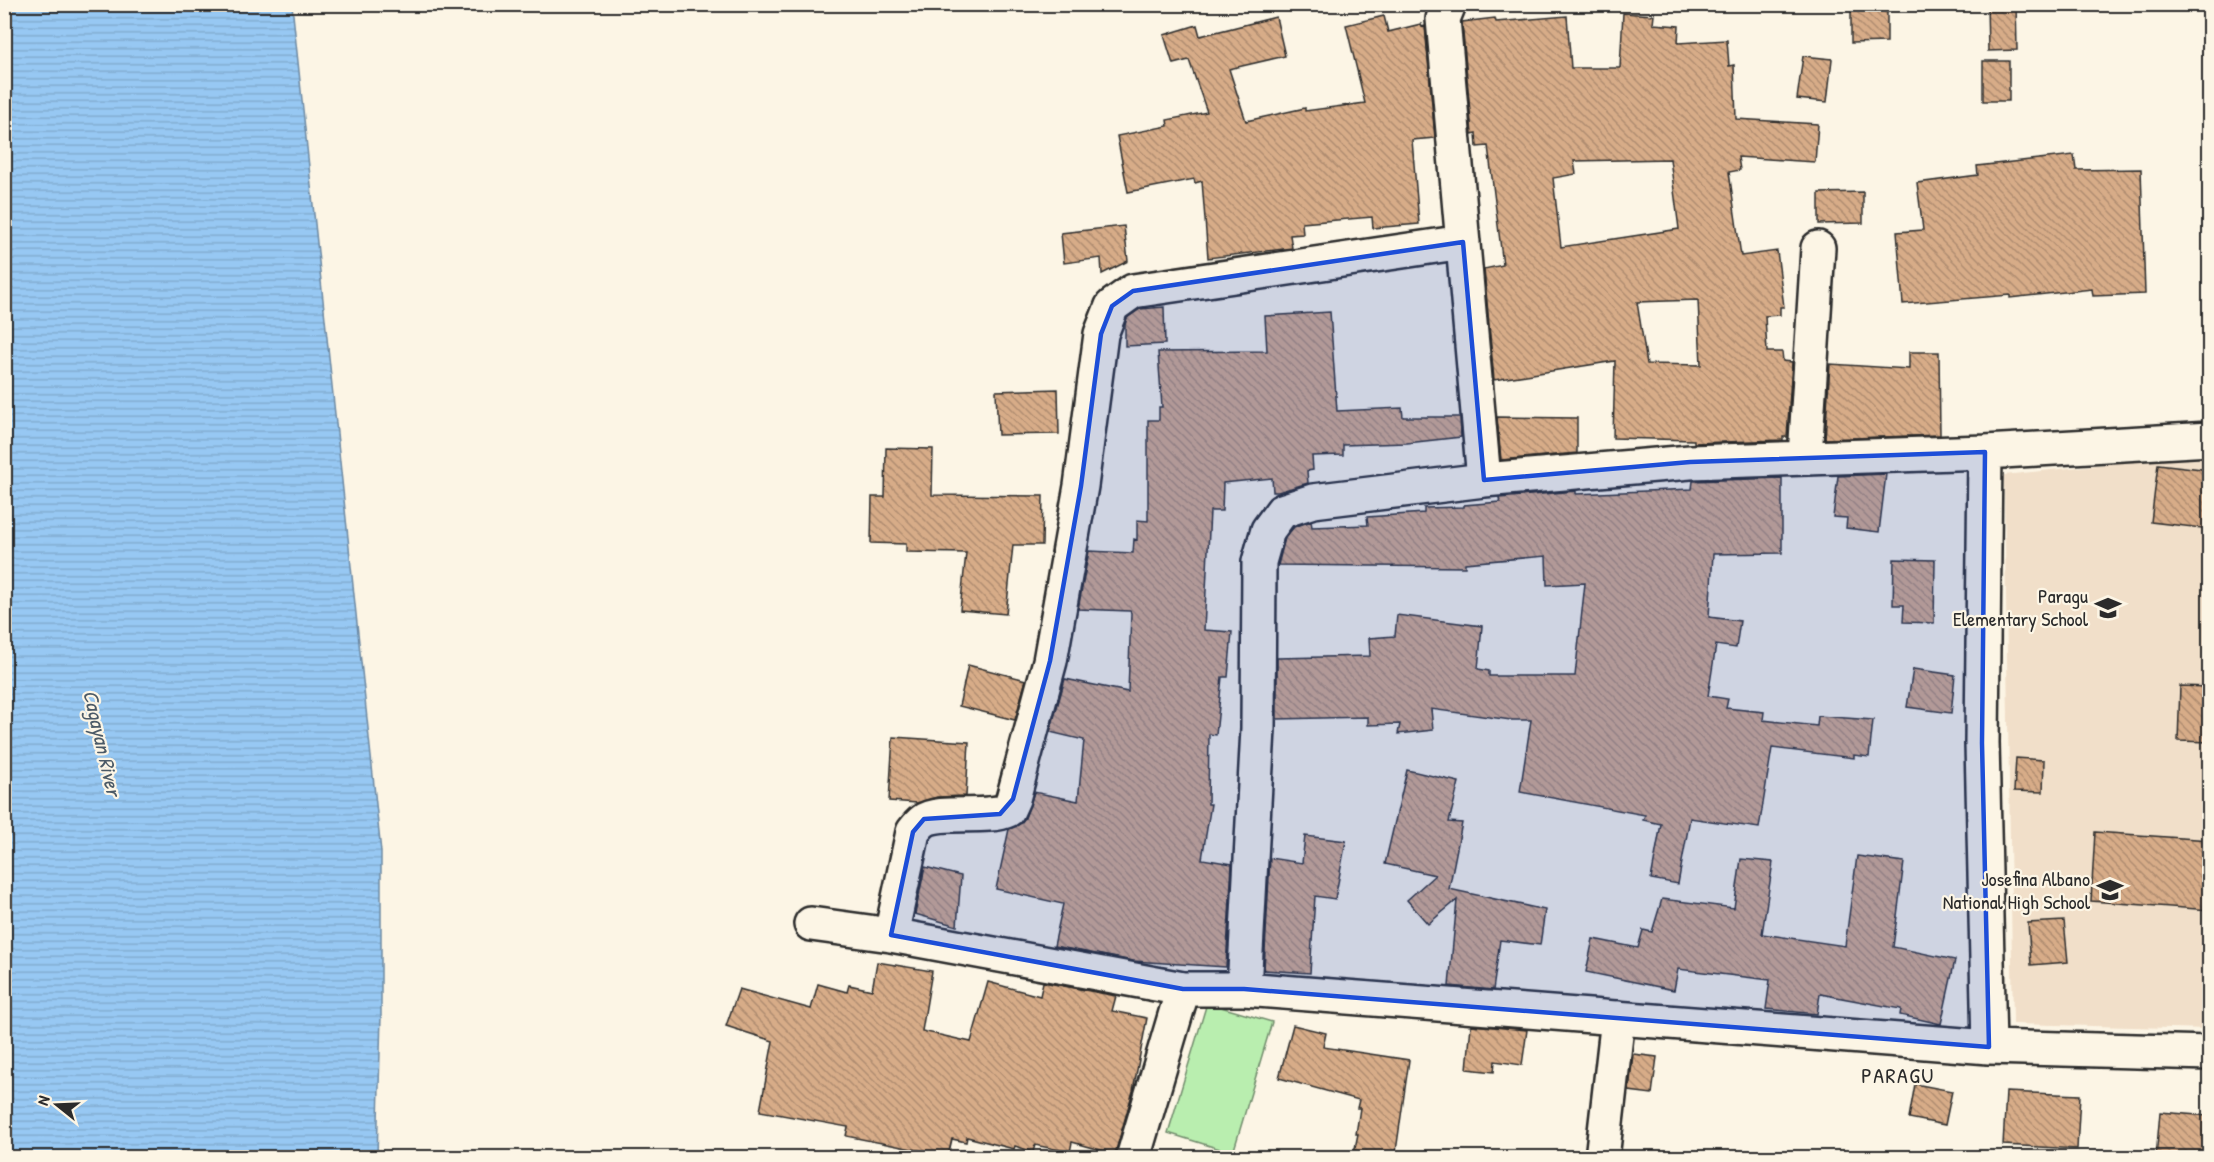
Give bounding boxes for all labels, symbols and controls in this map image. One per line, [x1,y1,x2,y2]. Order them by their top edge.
place label: Paragu Elementary School [1953,582,2089,632]
school or university icon: Paragu Elementary School [2093,593,2123,623]
water label: Cagayan River [76,687,129,802]
place label: Josefina Albano National High School [1943,865,2091,915]
school or university icon: Josefina Albano National High School [2095,875,2125,905]
district label: PARAGU [1861,1060,1935,1090]
north arrow [27,1075,87,1135]
text: N [31,1092,55,1108]

